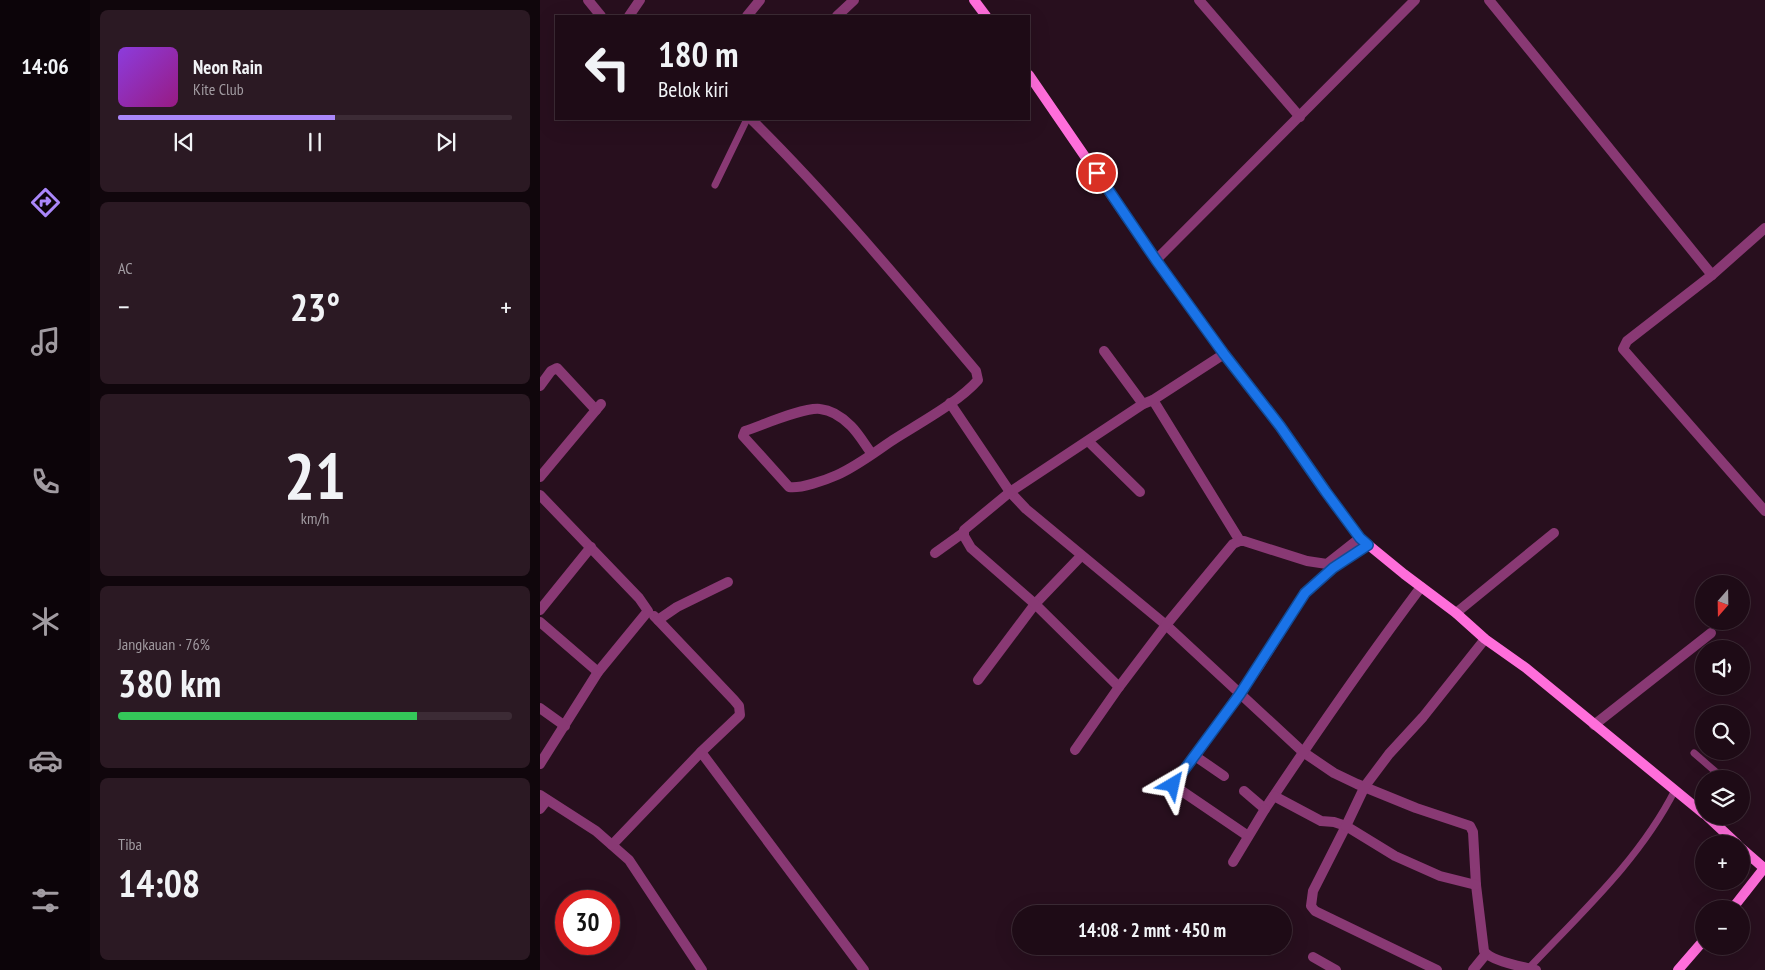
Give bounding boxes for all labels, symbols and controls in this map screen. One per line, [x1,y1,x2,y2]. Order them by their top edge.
text: 180 m [658,31,739,77]
icon: left [575,35,640,100]
text: 14:06 [21,52,69,80]
text: Neon Rain [193,55,262,79]
text: Belok kiri [658,75,729,103]
text: Kite Club [193,79,244,99]
icon: previous [170,128,198,156]
icon: pause [301,128,329,156]
icon: next [432,128,460,156]
pin [1076,152,1118,194]
icon: arrive [1083,159,1111,187]
icon: directions [28,185,63,220]
text: AC [118,258,133,278]
text: 23° [290,282,340,331]
text: − [118,288,130,325]
text: + [500,288,512,325]
icon: music [28,324,63,359]
text: 21 [284,433,346,517]
icon: phone [28,464,63,499]
text: km/h [301,508,329,528]
north arrow [1695,575,1750,630]
map controls [1695,575,1750,955]
icon: climate [28,604,63,639]
text: Jangkauan · 76% [118,634,210,654]
button: sound [1695,640,1750,695]
text: 380 km [118,658,221,707]
button: search [1695,705,1750,760]
icon: car [28,743,63,778]
position arrow [1146,758,1198,810]
button: layers [1695,770,1750,825]
text: Tiba [118,834,142,854]
button: + [1695,835,1750,890]
text: 14:08 [118,858,200,907]
icon: filters [28,883,63,918]
speed limit sign: 30 [555,890,620,955]
button: − [1695,900,1750,955]
text: 14:08 · 2 mnt · 450 m [1078,918,1226,942]

